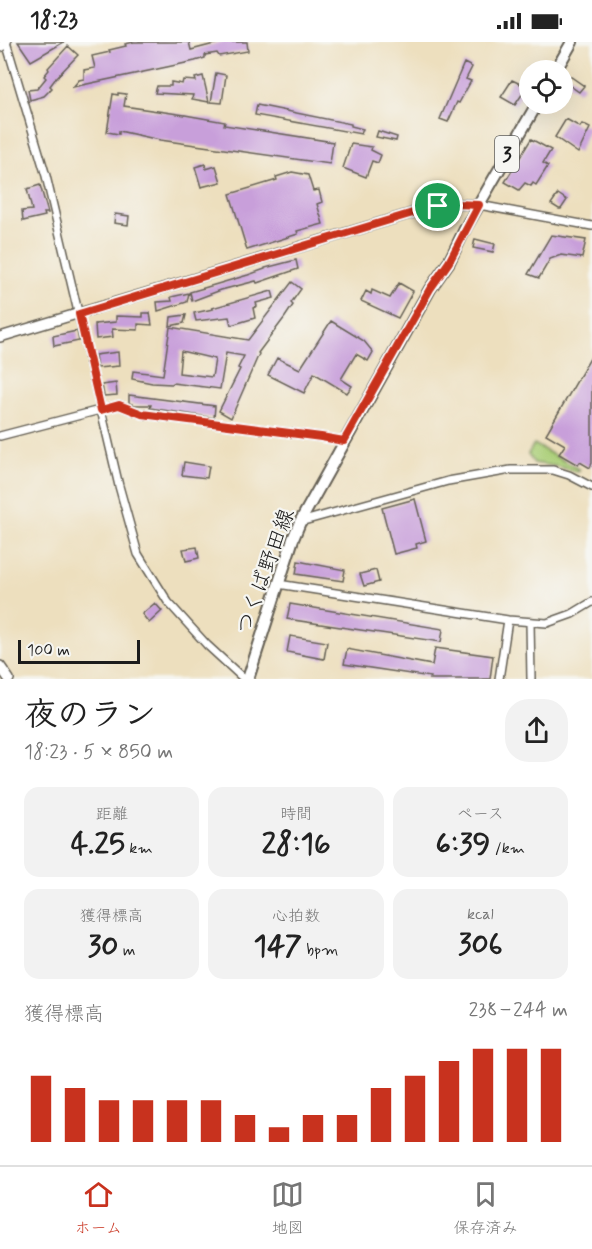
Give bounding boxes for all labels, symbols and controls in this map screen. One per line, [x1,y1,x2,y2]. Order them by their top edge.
text: 18:23 [30,7,78,35]
map controls [519,60,573,114]
button: locate [519,60,573,114]
road number: 3 [495,136,519,172]
pin [412,180,463,231]
icon: arrive [421,189,454,222]
street label: つくば野田線 [230,505,302,638]
scale bar [18,637,140,664]
text: 100 m [27,640,70,661]
text: 夜のラン [24,694,156,738]
button: share [505,699,568,762]
text: 18:23 · 5 × 850 m [24,739,173,766]
text: 距離 [96,804,128,825]
text: 時間 [280,804,312,825]
text: ペース [457,804,504,825]
text: 4.25 [71,825,125,864]
text: 28:16 [261,825,331,864]
text: 6:39 [436,825,490,864]
text: km [125,838,153,859]
text: /km [490,838,525,859]
text: kcal [467,904,494,925]
text: 獲得標高 [80,906,144,927]
text: 心拍数 [272,906,320,927]
text: 306 [458,925,503,964]
text: 30 [88,927,119,966]
text: 147 [254,927,302,966]
text: m [119,940,136,961]
text: bpm [302,940,338,961]
text: 238–244 m [469,997,568,1024]
text: 獲得標高 [24,1001,104,1028]
tab: ホーム [75,1178,122,1239]
tab: 地図 [271,1178,304,1239]
tab: 保存済み [453,1178,517,1239]

